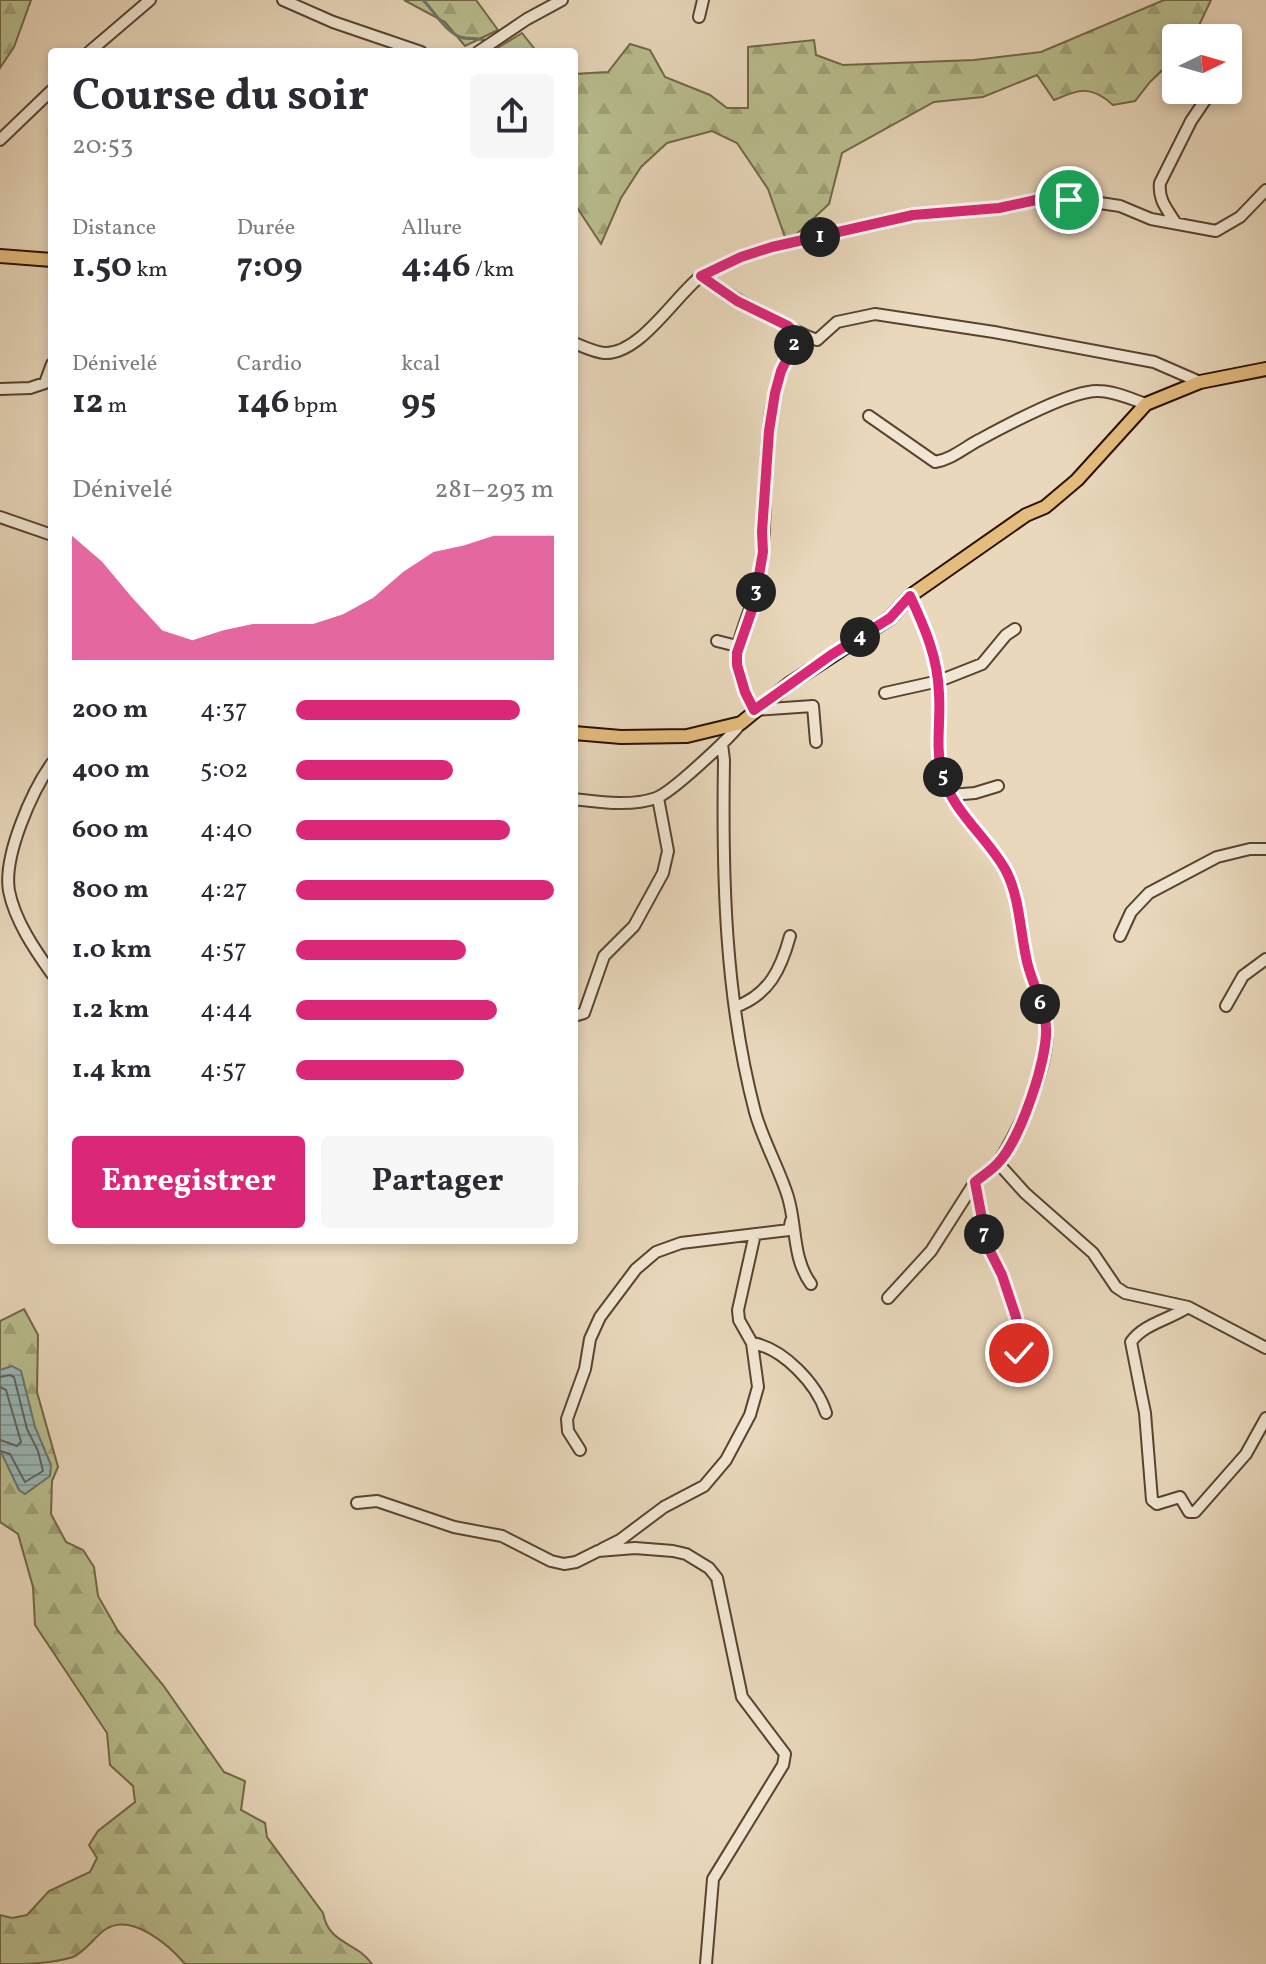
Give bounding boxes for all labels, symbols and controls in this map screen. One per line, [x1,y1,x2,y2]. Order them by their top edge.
north arrow [1162,24,1242,104]
map controls [1162,24,1242,104]
text: Course du soir [72,67,369,128]
button: share [470,74,554,158]
text: 20:53 [72,128,133,164]
pin [1035,166,1103,234]
icon: arrive [1047,178,1091,222]
text: Distance [72,213,156,244]
text: Durée [237,213,295,244]
text: Allure [401,213,462,244]
pin: 1 [800,217,840,257]
text: 1 [816,221,824,252]
text: 1.50 [72,244,132,291]
text: 7:09 [237,244,302,291]
text: 4:46 [401,244,471,291]
text: km [132,255,168,286]
text: /km [471,255,515,286]
pin: 2 [774,325,814,365]
text: 2 [788,329,800,360]
text: Dénivelé [72,349,157,380]
text: Cardio [237,349,302,380]
text: kcal [401,349,440,380]
text: 12 [72,380,103,427]
text: 146 [237,380,289,427]
text: 95 [401,380,436,427]
text: m [103,391,127,422]
text: bpm [289,391,338,422]
text: Dénivelé [72,472,173,508]
text: 281–293 m [435,472,554,508]
pin: 3 [736,572,776,612]
text: 3 [750,576,762,607]
pin: 4 [840,617,880,657]
text: 4 [853,621,867,652]
text: 200 m [72,692,148,728]
text: 4:37 [200,692,248,728]
text: 400 m [72,752,150,788]
text: 5:02 [200,752,248,788]
pin: 5 [923,757,963,797]
text: 5 [938,761,948,792]
text: 600 m [72,812,149,848]
text: 4:40 [200,812,252,848]
text: 800 m [72,872,149,908]
text: 4:27 [200,872,248,908]
text: 1.0 km [72,932,152,968]
text: 4:57 [200,932,247,968]
pin: 6 [1020,984,1060,1024]
text: 6 [1034,988,1046,1019]
text: 1.2 km [72,992,149,1028]
text: 4:44 [200,992,253,1028]
text: 1.4 km [72,1052,152,1088]
text: 4:57 [200,1052,247,1088]
button: Enregistrer [72,1136,305,1228]
button: Partager [321,1136,554,1228]
pin: 7 [964,1214,1004,1254]
text: 7 [979,1218,989,1249]
pin [985,1319,1053,1387]
icon: check [997,1331,1041,1375]

